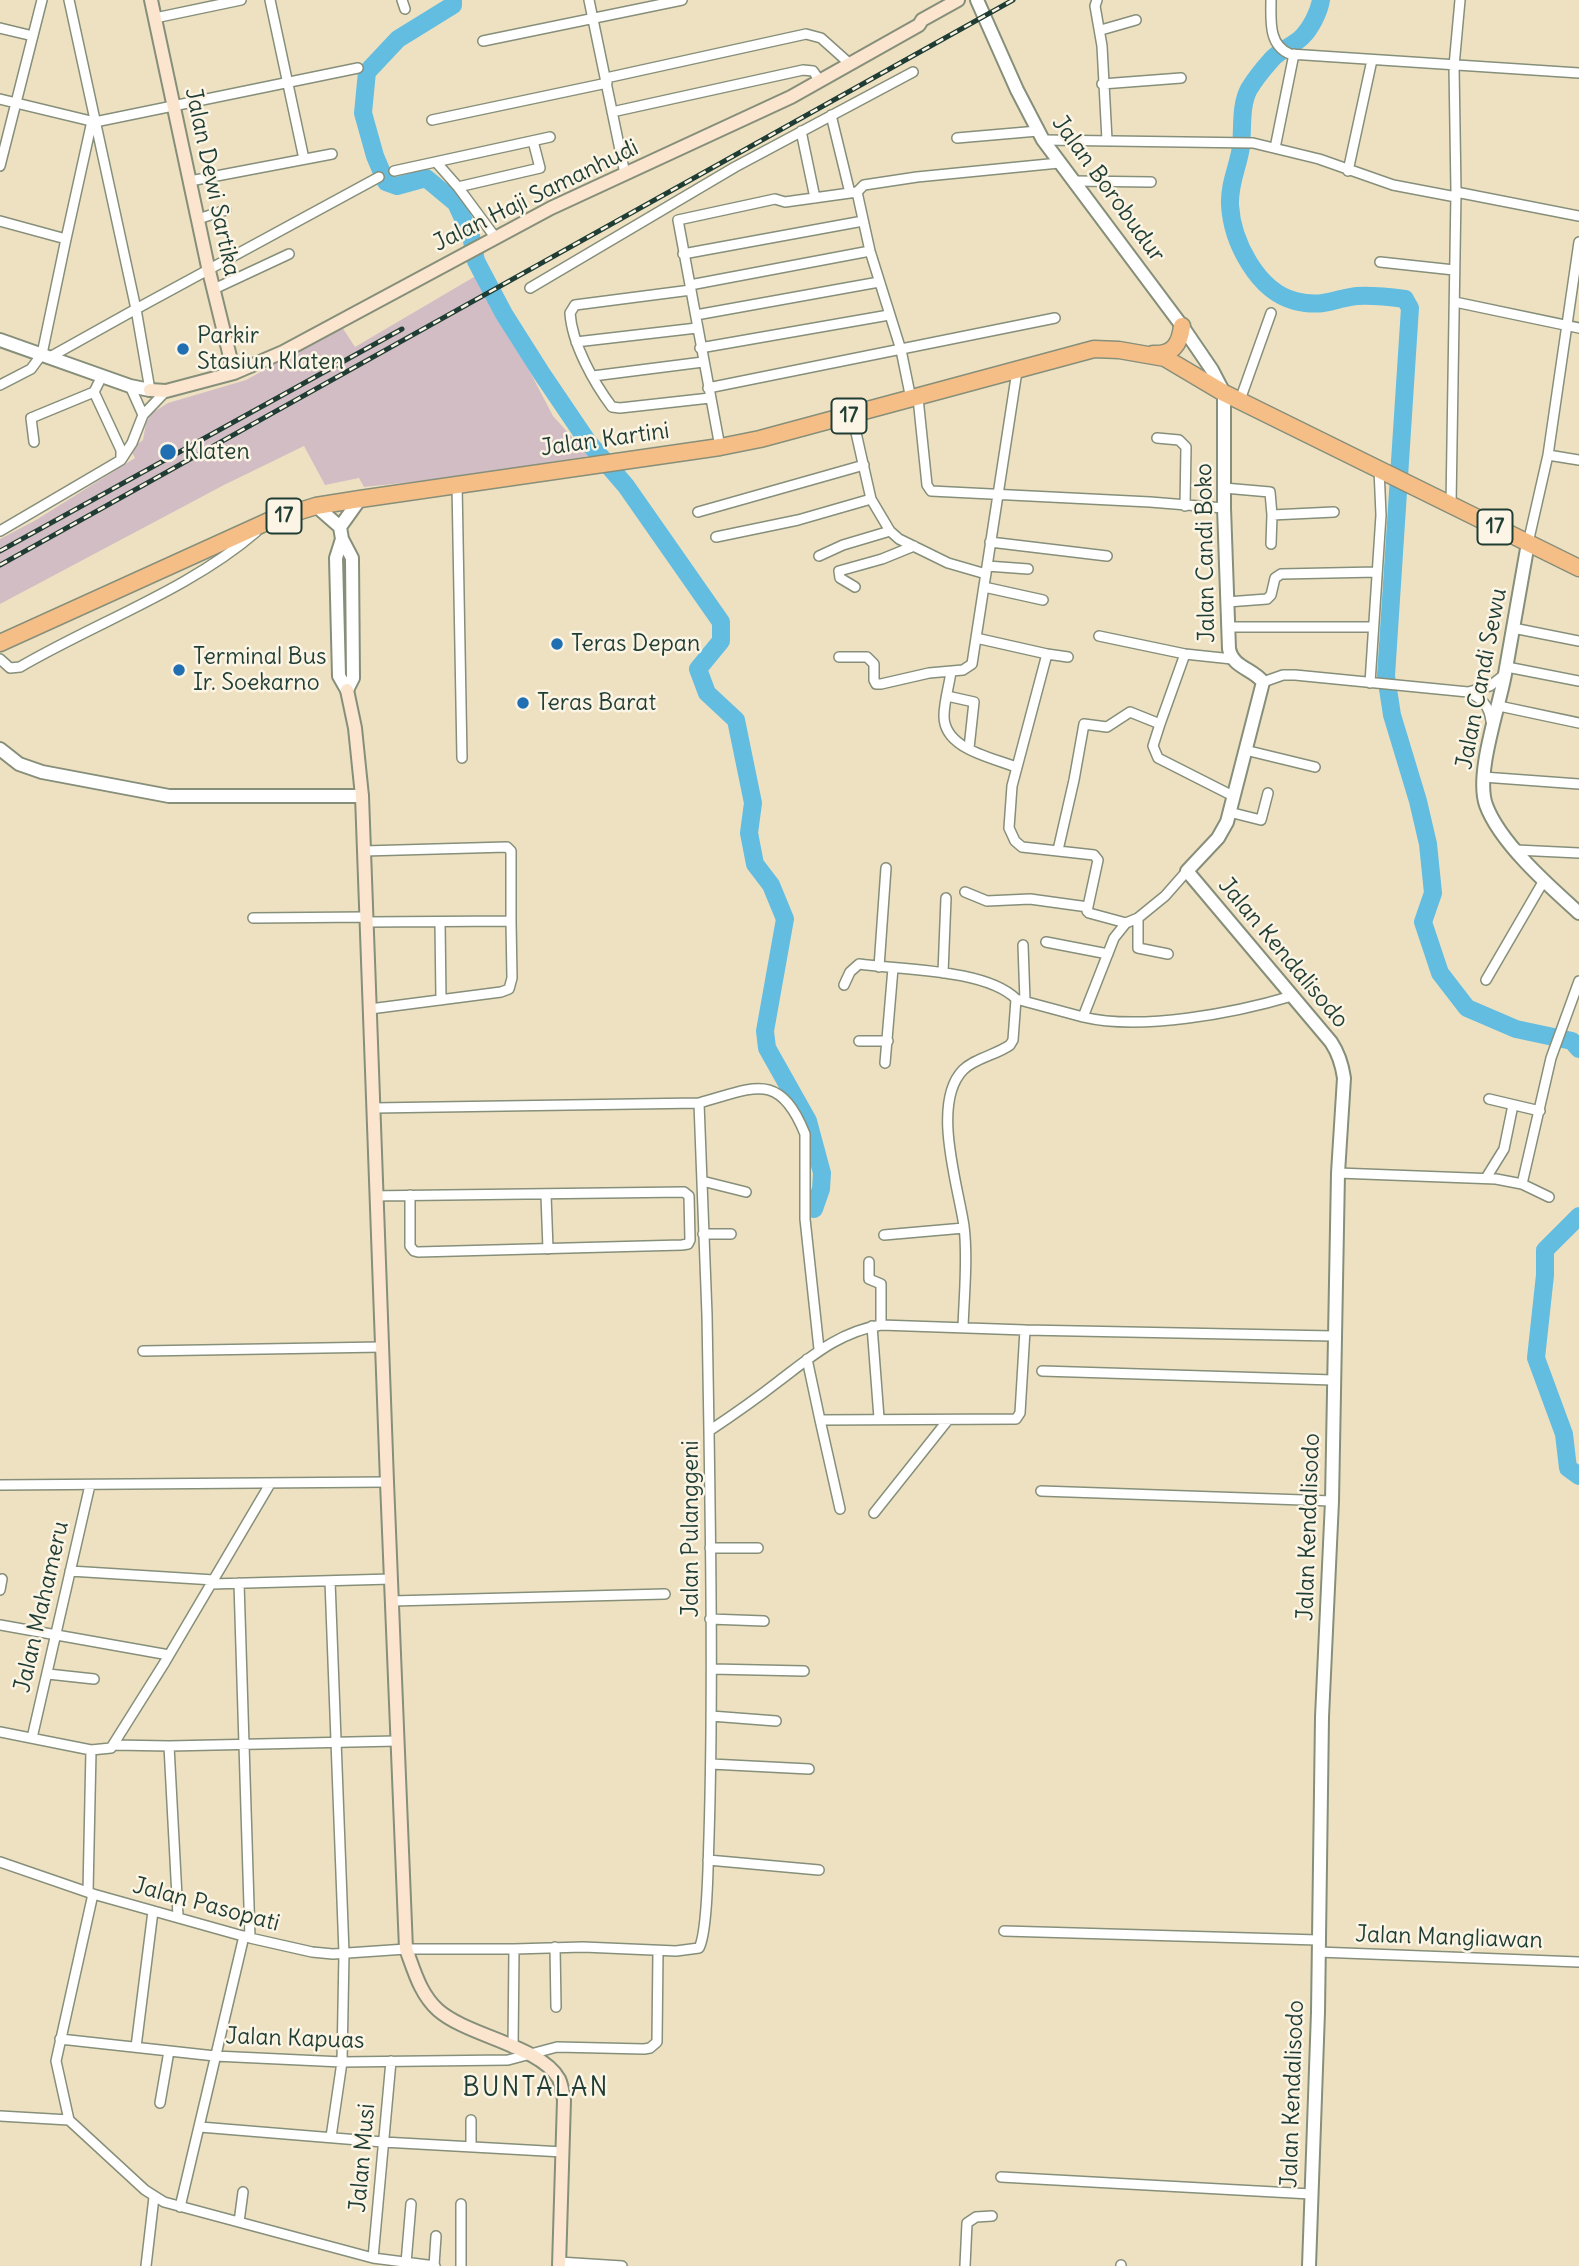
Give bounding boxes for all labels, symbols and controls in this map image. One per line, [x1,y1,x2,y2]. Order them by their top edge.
street label: Jalan Dewi Sartika [179,85,245,279]
street label: Jalan Borobudur [1046,110,1170,268]
street label: Jalan Haji Samanhudi [429,134,643,258]
place label: Parkir Stasiun Klaten [197,322,344,376]
marker: Parkir Stasiun Klaten [175,341,191,357]
road number: 17 [832,398,866,434]
street label: Jalan Kartini [539,417,671,463]
place label: Klaten [184,438,250,466]
marker: Klaten [158,442,178,462]
street label: Jalan Candi Boko [1191,463,1221,643]
road number: 17 [266,498,302,534]
road number: 17 [1478,510,1512,544]
street label: Jalan Candi Sewu [1451,586,1513,772]
place label: Teras Depan [571,630,700,658]
marker: Teras Depan [549,636,565,652]
place label: Terminal Bus Ir. Soekarno [193,643,327,697]
marker: Terminal Bus Ir. Soekarno [171,662,187,678]
place label: Teras Barat [537,689,656,717]
marker: Teras Barat [515,695,531,711]
street label: Jalan Kendalisodo [1212,872,1354,1034]
street label: Jalan Kendalisodo [1292,1433,1326,1621]
street label: Jalan Pulanggeni [677,1440,705,1618]
street label: Jalan Mahameru [9,1519,75,1695]
street label: Jalan Pasopati [130,1872,282,1938]
street label: Jalan Mangliawan [1355,1921,1543,1955]
street label: Jalan Kendalisodo [1276,2000,1310,2188]
street label: Jalan Kapuas [225,2023,365,2055]
district label: BUNTALAN [464,2073,608,2105]
street label: Jalan Musi [344,2102,382,2214]

